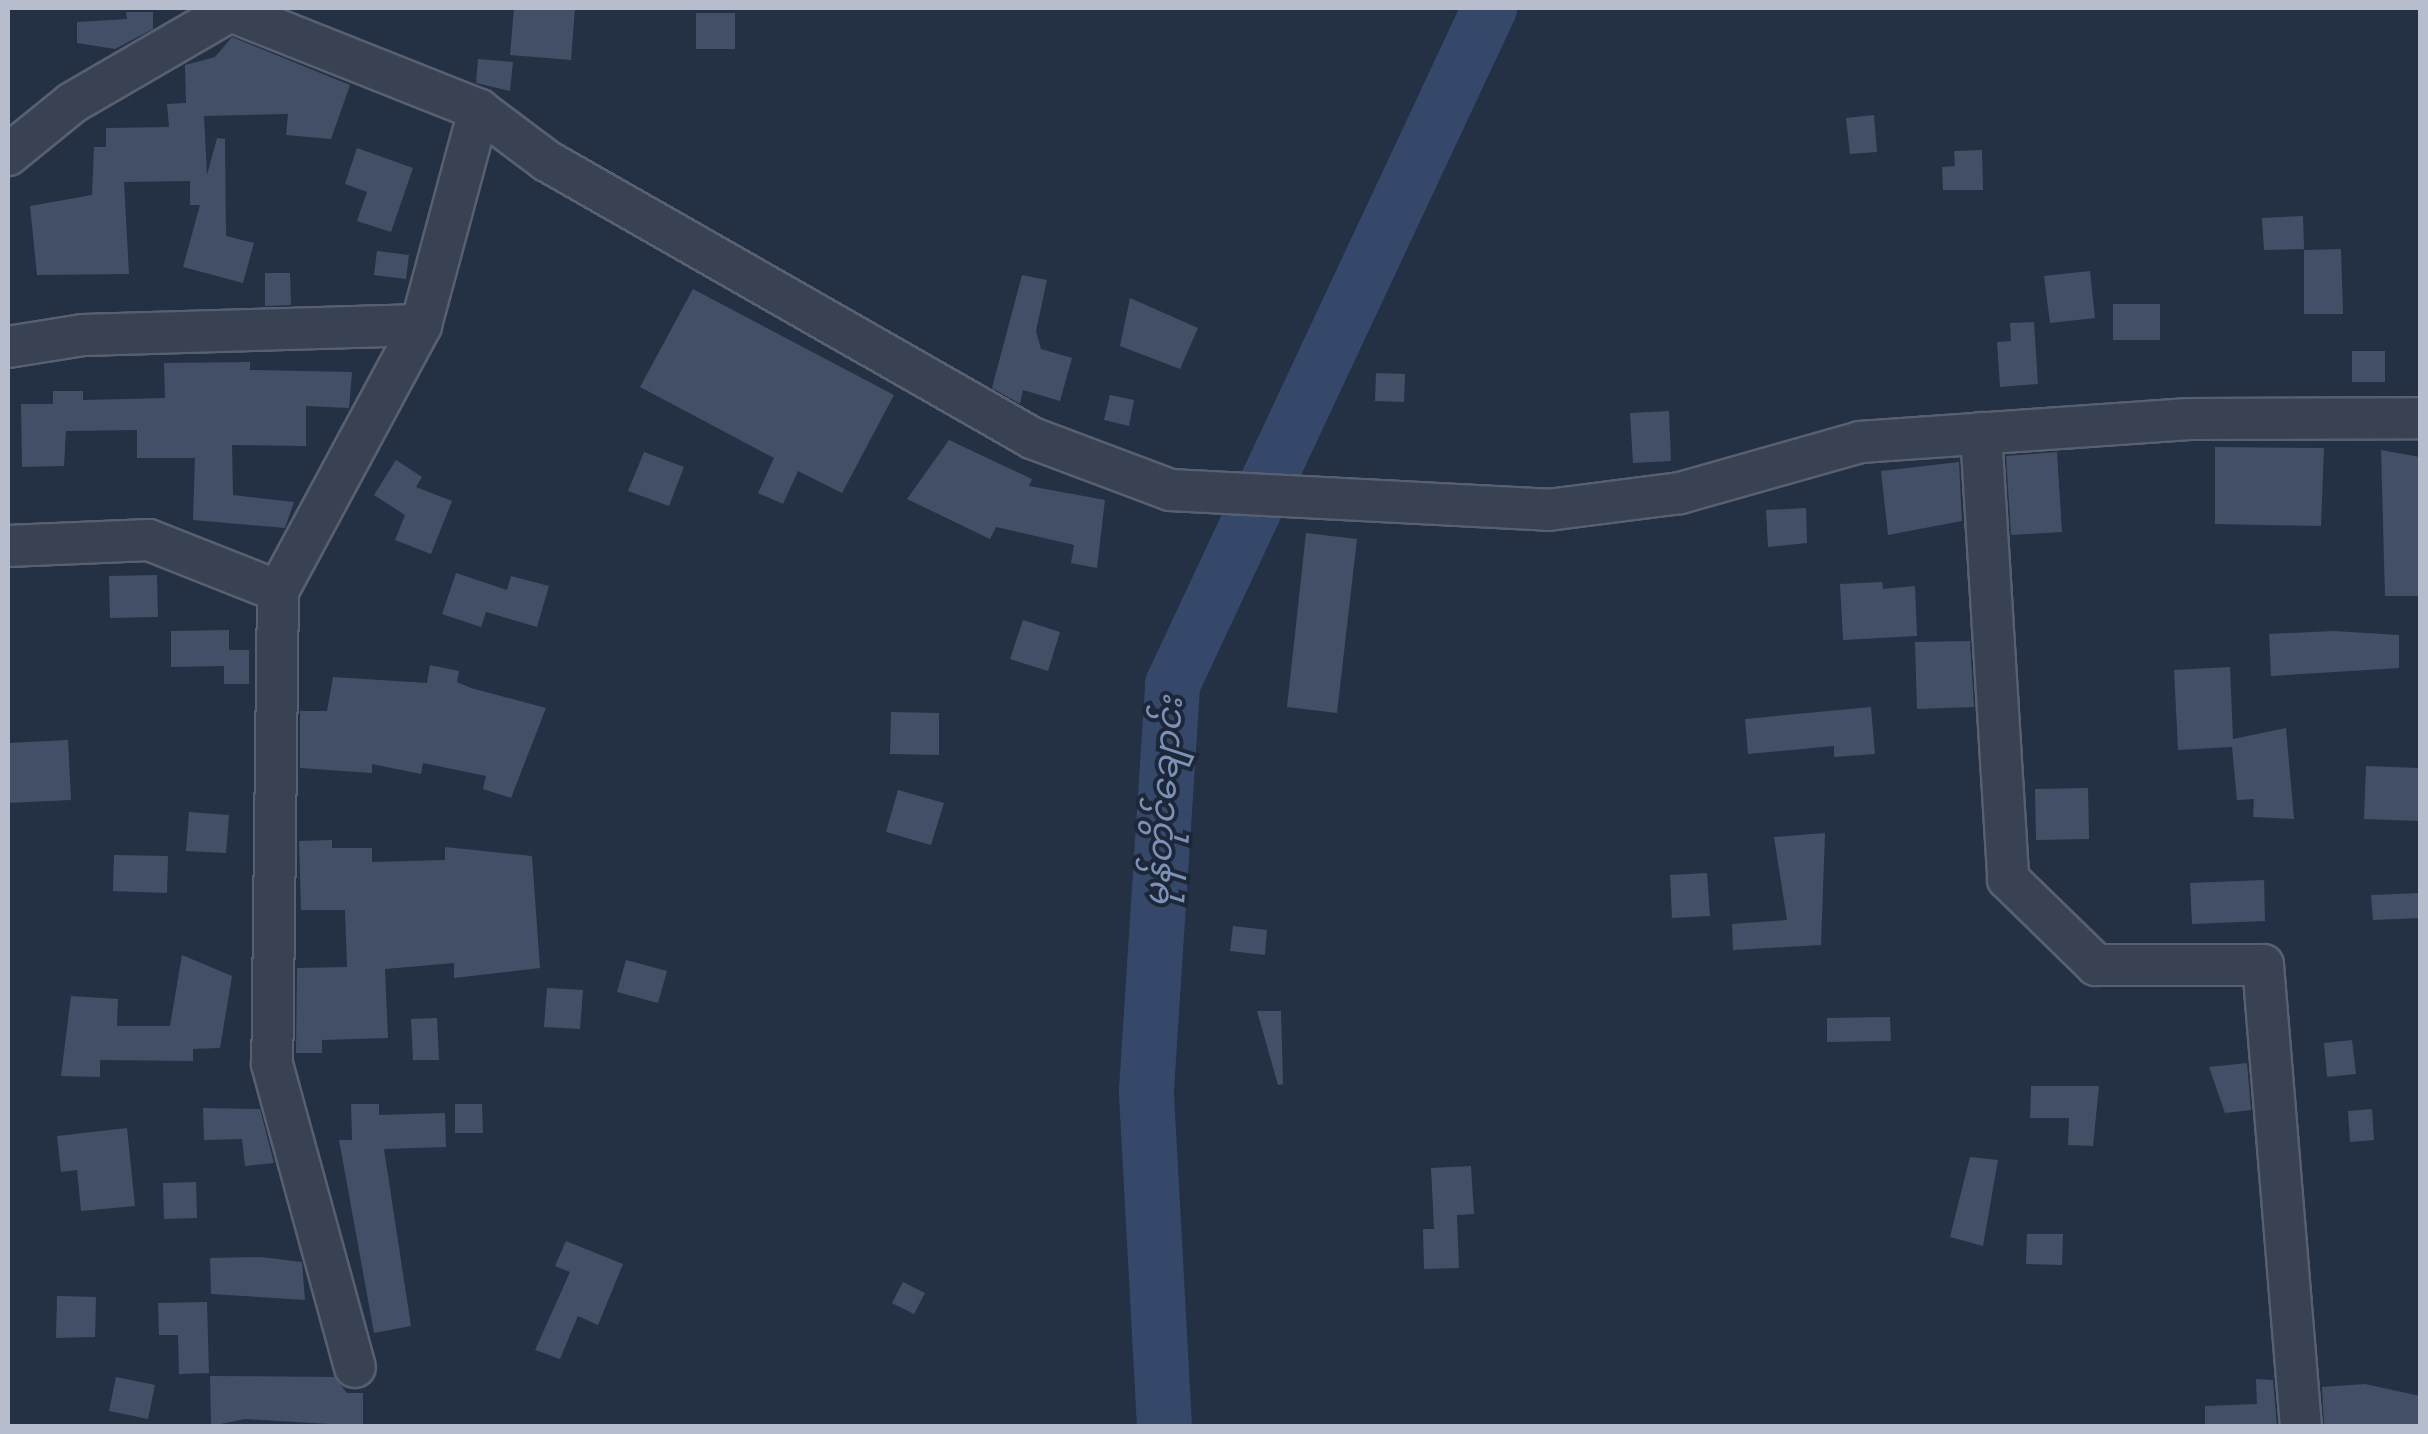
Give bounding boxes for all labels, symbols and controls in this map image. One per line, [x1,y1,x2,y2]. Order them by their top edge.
water label: မုန်တိုင်ချောင်း [1137,695,1193,909]

